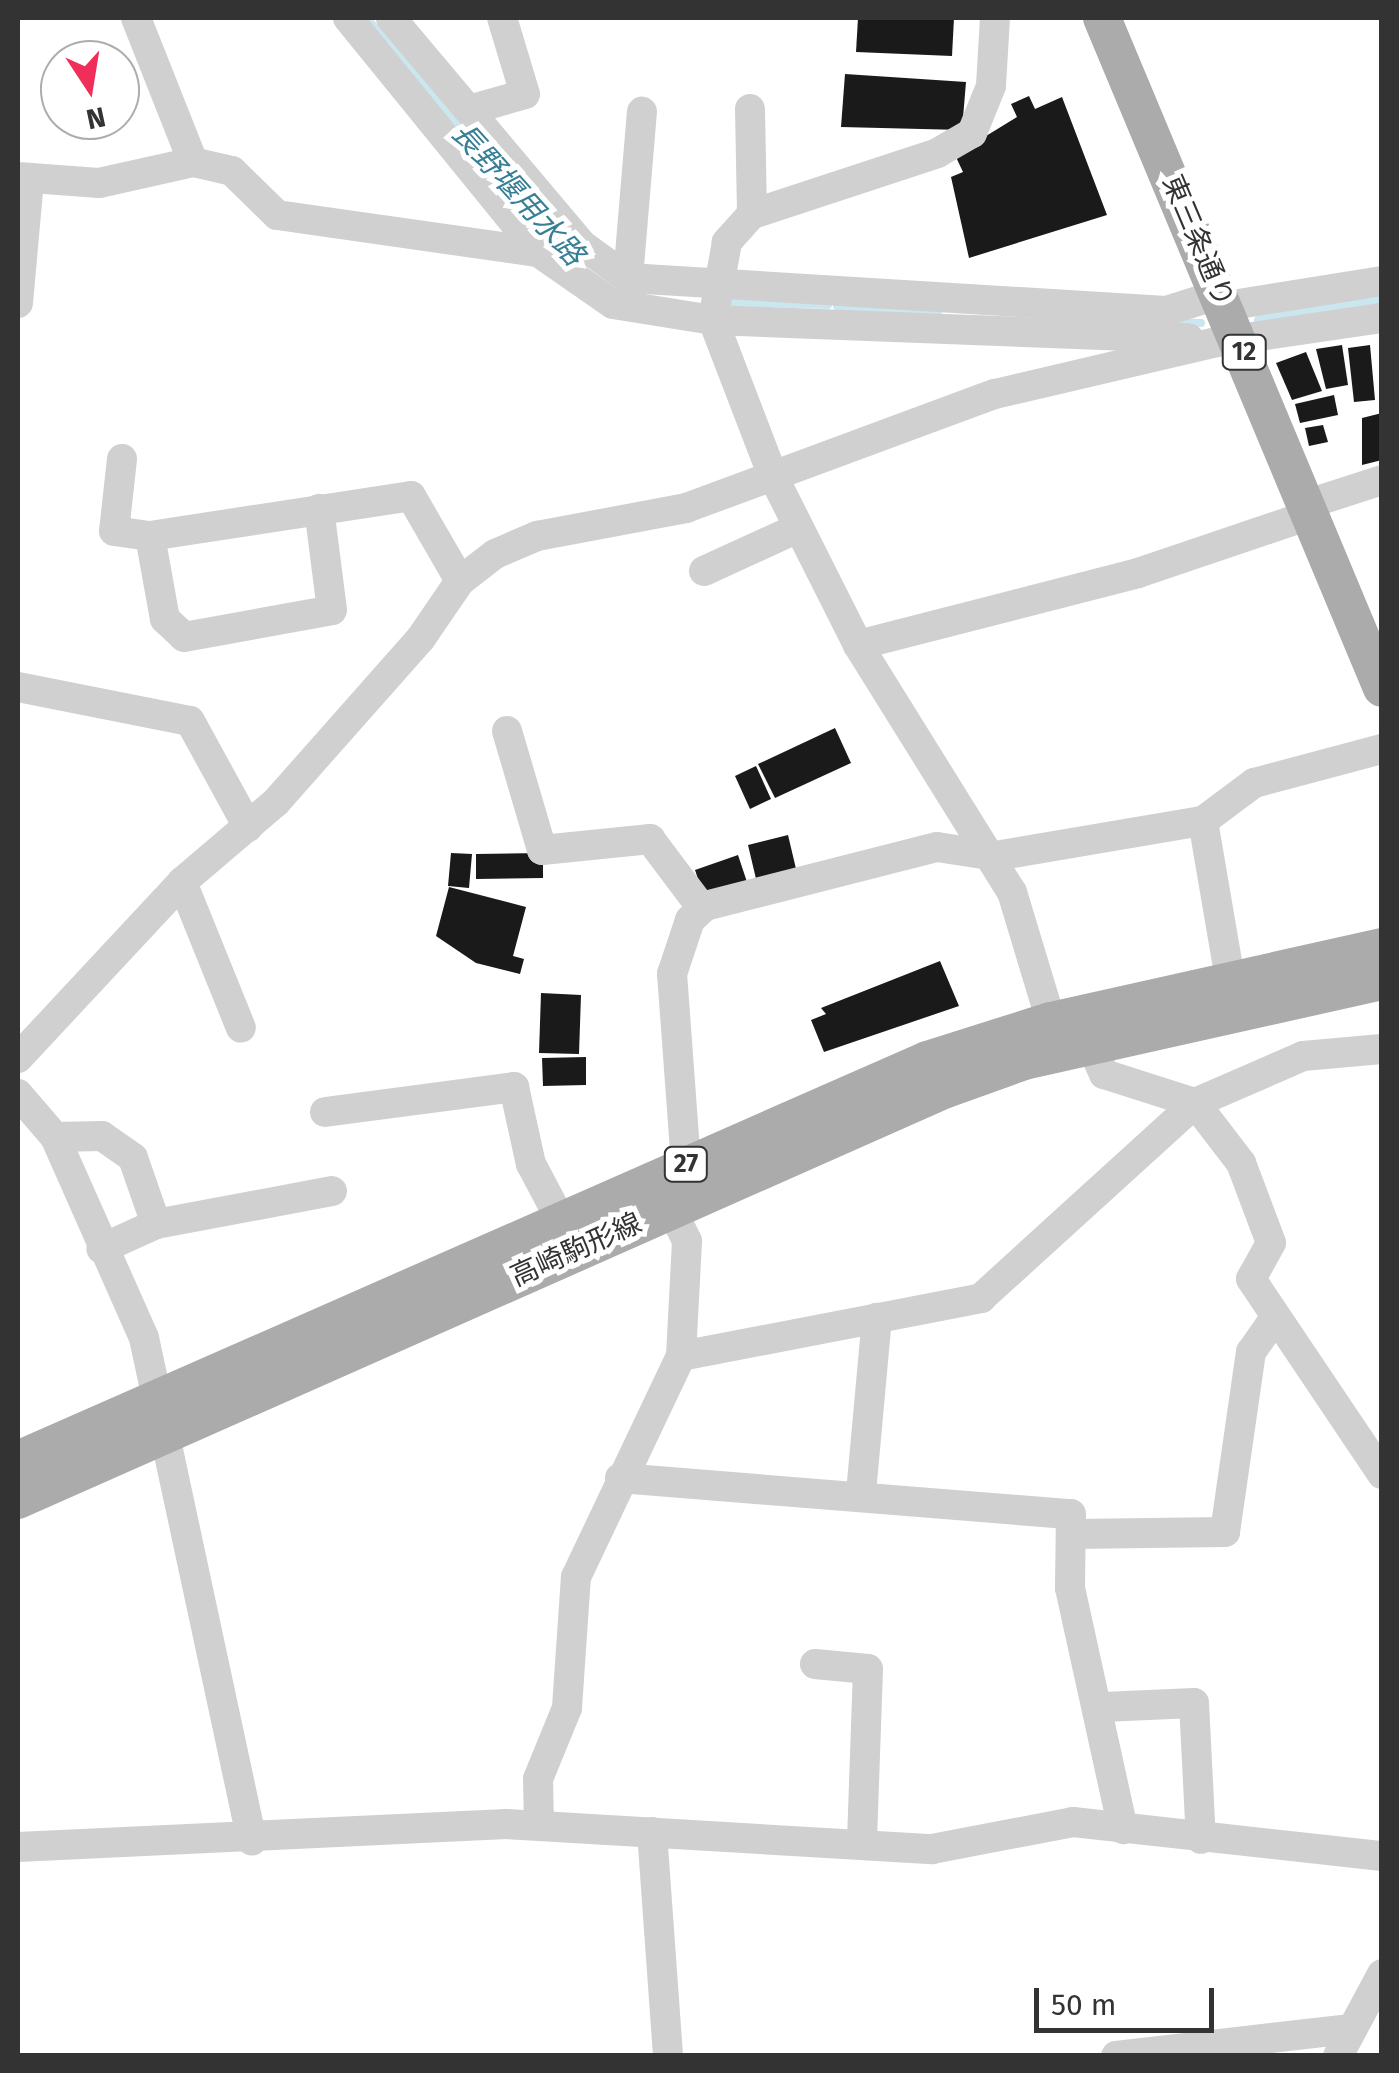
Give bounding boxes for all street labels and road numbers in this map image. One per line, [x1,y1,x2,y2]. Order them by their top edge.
street label: 東三条通り [1155,170,1241,312]
road number: 12 [1222,332,1266,372]
road number: 27 [664,1144,708,1184]
street label: 高崎駒形線 [505,1206,647,1294]

